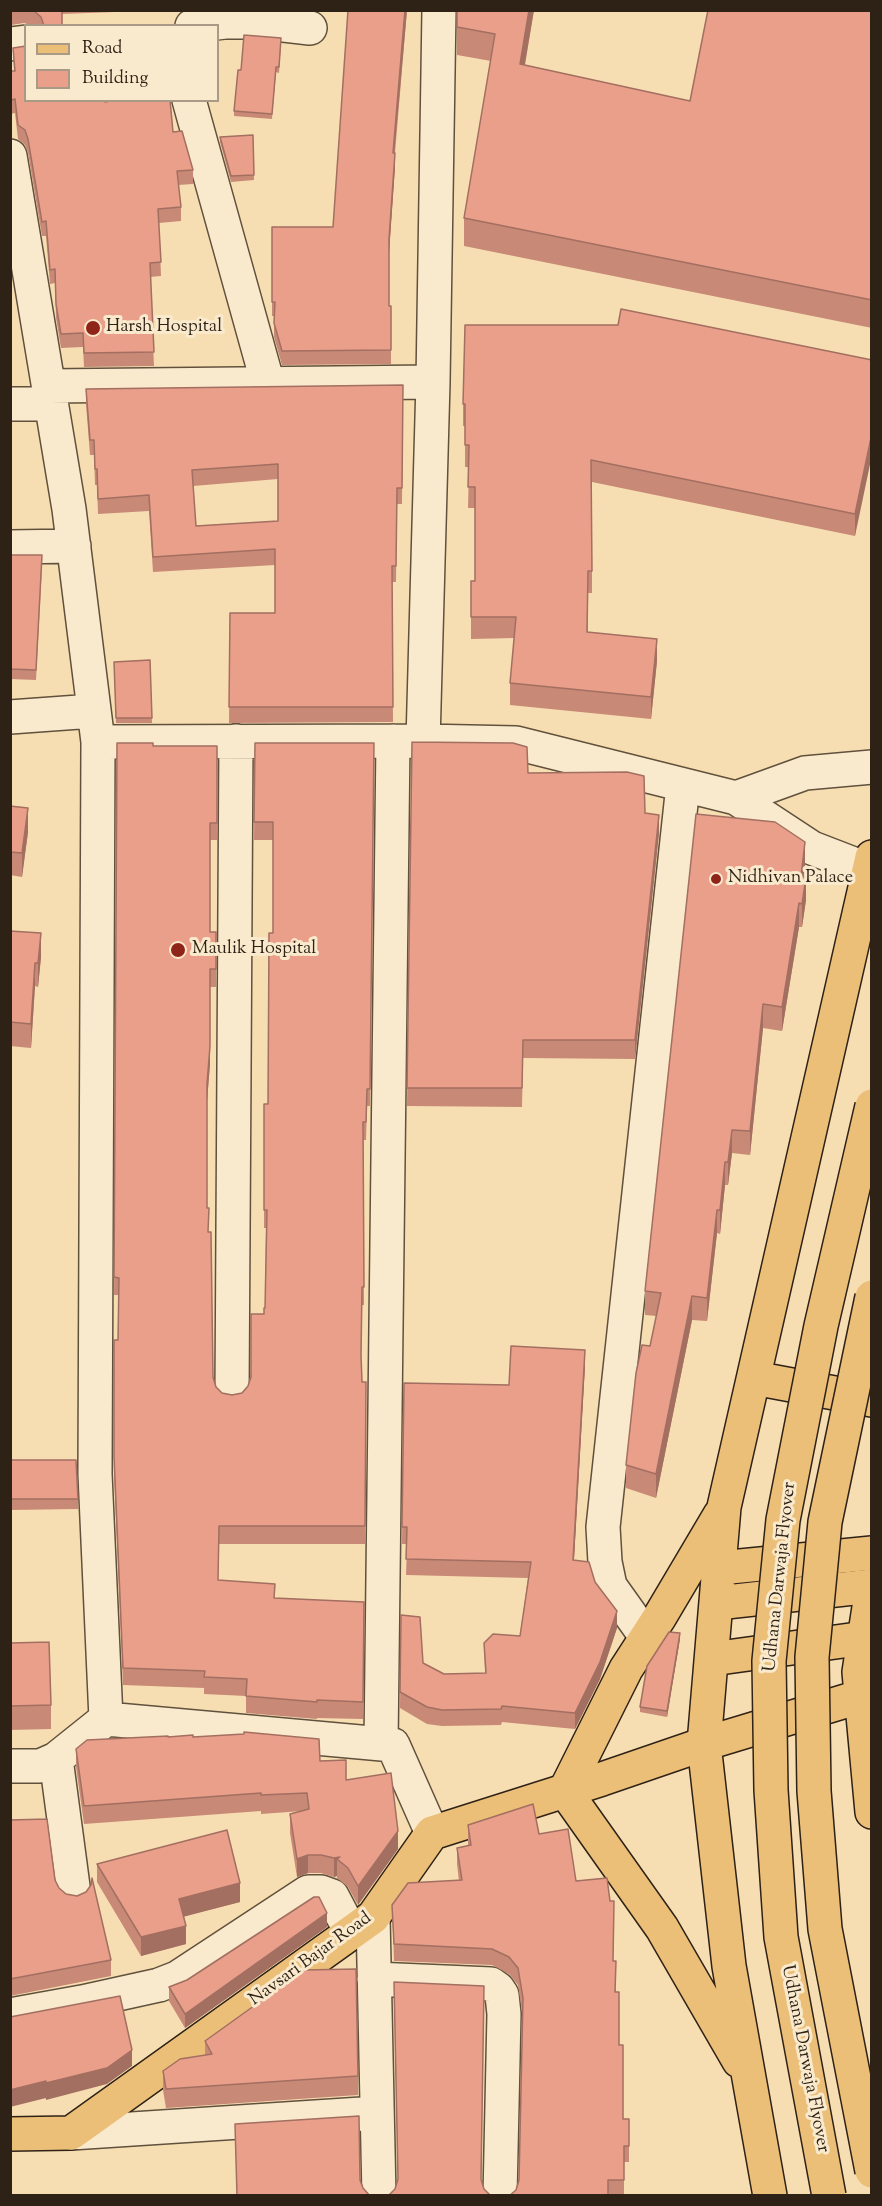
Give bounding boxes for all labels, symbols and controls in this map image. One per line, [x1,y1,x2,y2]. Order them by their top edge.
legend [24,24,219,102]
text: Road [82,36,122,62]
text: Building [82,66,148,92]
place label: Harsh Hospital [106,317,222,339]
marker: Harsh Hospital [84,319,102,337]
place label: Nidhivan Palace [728,868,853,890]
marker: Nidhivan Palace [709,872,723,886]
place label: Maulik Hospital [192,939,316,961]
marker: Maulik Hospital [169,941,187,959]
street label: Udhana Darwaja Flyover [760,1481,802,1673]
street label: Navsari Bajar Road [246,1908,376,2012]
street label: Udhana Darwaja Flyover [775,1963,833,2155]

